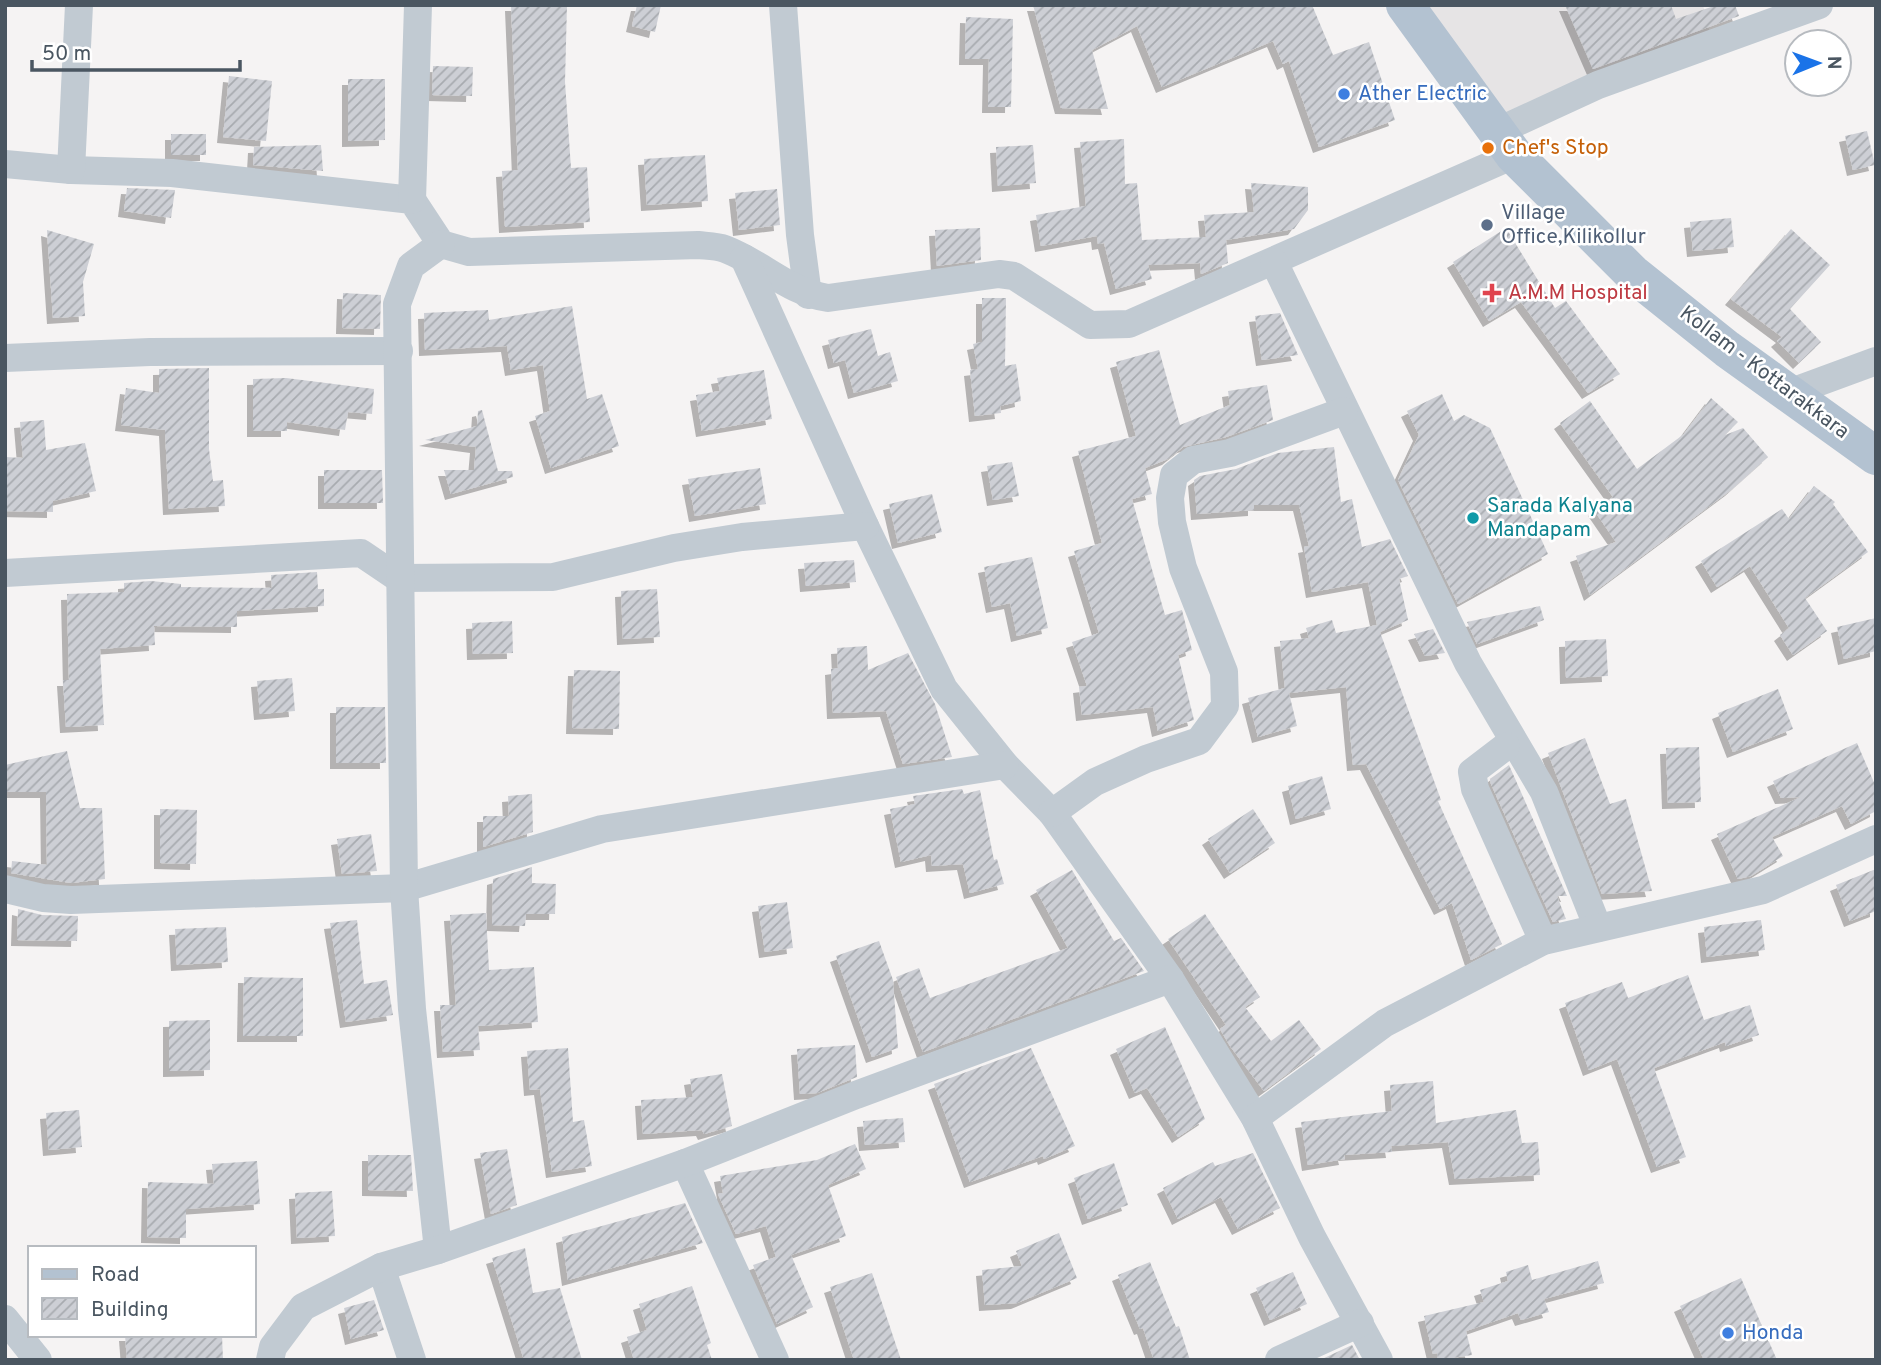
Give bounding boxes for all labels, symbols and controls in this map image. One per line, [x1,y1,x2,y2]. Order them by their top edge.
scale bar [32,28,240,72]
north arrow [1783,28,1853,98]
text: 50 m [42,41,91,68]
text: N [1821,56,1845,70]
place label: Ather Electric [1358,81,1487,108]
marker: Ather Electric [1336,86,1352,102]
place label: Chef's Stop [1502,135,1609,162]
marker: Chef's Stop [1480,140,1496,156]
place label: Village Office,Kilikollur [1501,200,1646,251]
marker: Village Office,Kilikollur [1479,217,1495,233]
place label: A.M.M Hospital [1508,280,1648,307]
marker: A.M.M Hospital [1482,283,1502,303]
street label: Kollam - Kottarakkara [1674,300,1854,446]
place label: Sarada Kalyana Mandapam [1487,493,1633,544]
marker: Sarada Kalyana Mandapam [1465,510,1481,526]
legend [28,1246,256,1337]
text: Road [91,1262,140,1289]
text: Building [91,1297,169,1324]
place label: Honda [1742,1320,1803,1347]
marker: Honda [1720,1325,1736,1341]

